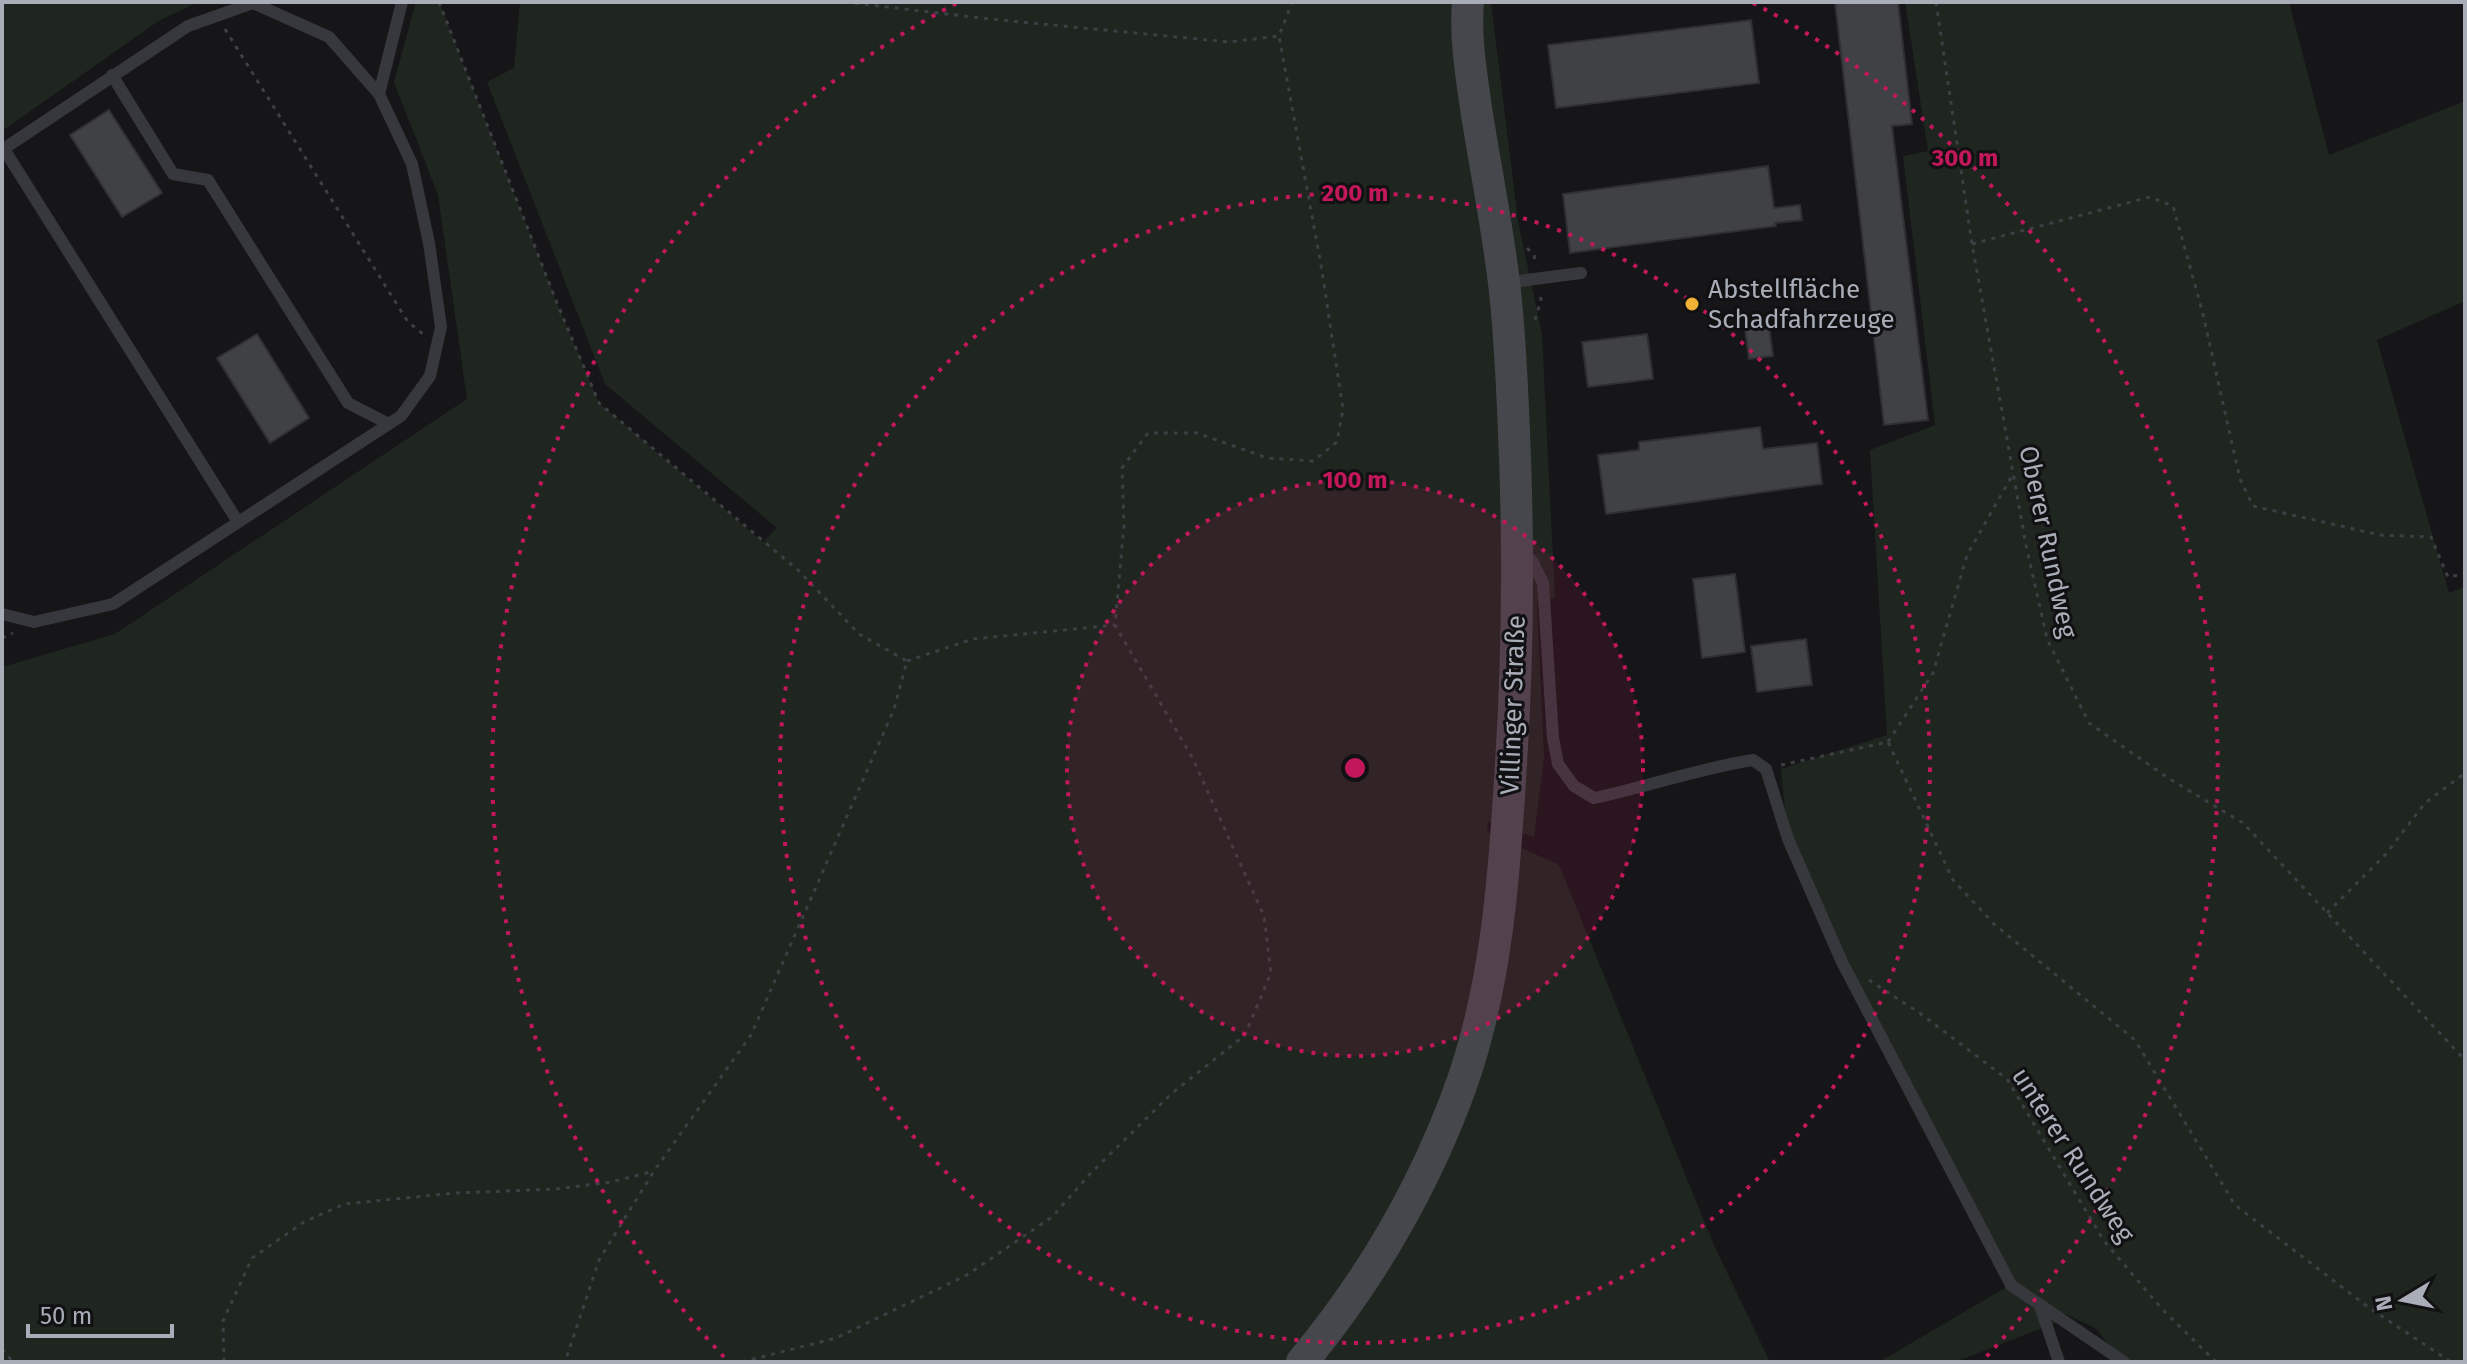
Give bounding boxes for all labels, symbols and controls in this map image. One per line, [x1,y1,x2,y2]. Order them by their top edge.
text: 300 m [1931,144,1998,172]
text: 200 m [1322,179,1388,207]
place label: Abstellfläche Schadfahrzeuge [1708,274,1895,335]
marker: Abstellfläche Schadfahrzeuge [1683,295,1701,313]
street label: Oberer Rundweg [2012,443,2084,642]
text: 100 m [1322,466,1388,494]
street label: Villinger Straße [1494,614,1532,796]
centre of rings [1341,754,1369,782]
street label: unterer Rundweg [2005,1062,2141,1248]
north arrow [2363,1260,2443,1340]
scale bar [28,1288,172,1338]
text: N [2369,1294,2398,1313]
text: 50 m [40,1302,92,1330]

